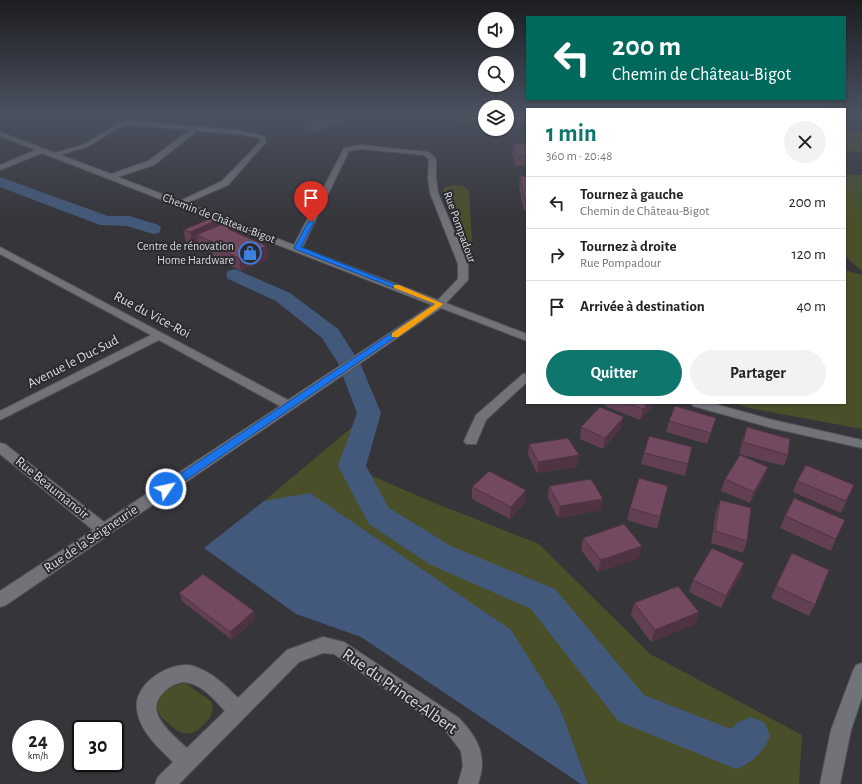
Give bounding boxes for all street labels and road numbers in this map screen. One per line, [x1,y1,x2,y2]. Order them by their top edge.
street label: Rue Pompadour [442,190,478,264]
street label: Chemin de Château-Bigot [161,191,277,245]
street label: Rue du Vice-Roi [111,289,193,341]
street label: Avenue le Duc Sud [25,333,121,391]
street label: Rue Beaumanoir [13,454,92,522]
street label: Rue de la Seigneurie [42,503,140,575]
street label: Rue du Prince-Albert [339,645,461,737]

